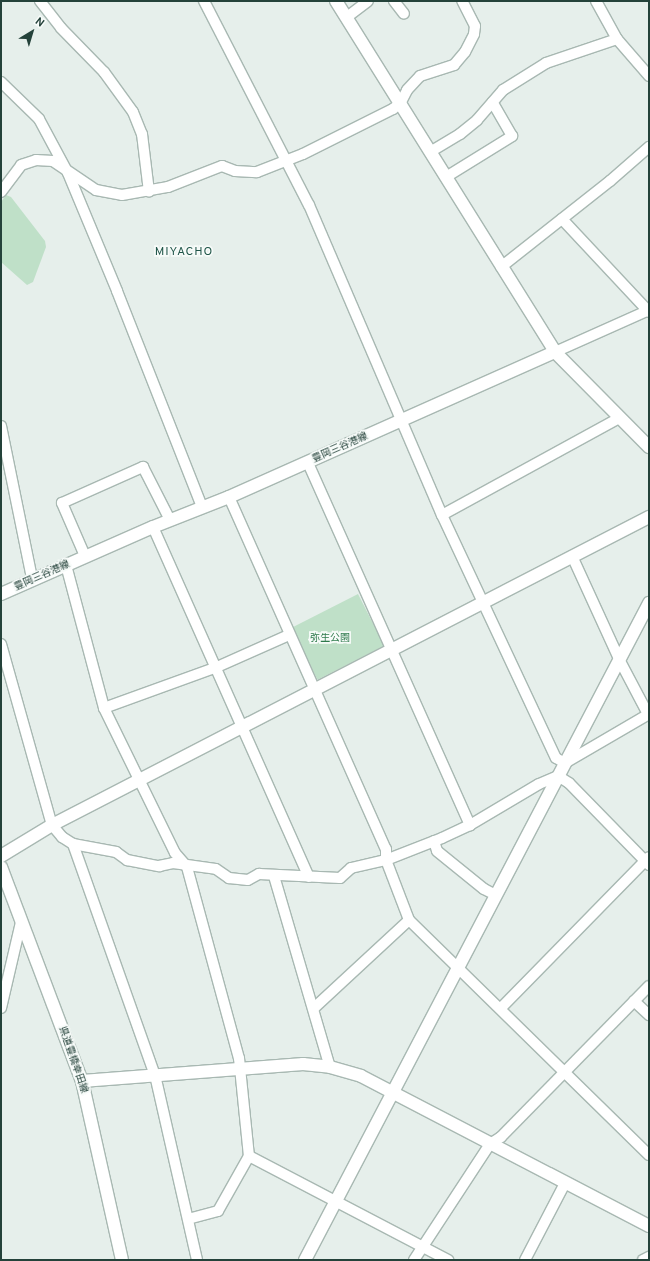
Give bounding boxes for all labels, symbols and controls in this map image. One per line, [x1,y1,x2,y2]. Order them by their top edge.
north arrow [12,12,52,52]
text: N [32,15,47,30]
district label: MIYACHO [155,246,213,260]
street label: 豊岡三谷港線 [310,430,370,466]
street label: 豊岡三谷港線 [12,558,72,594]
park label: 弥生公園 [310,633,350,645]
street label: 県道豊橋幸田線 [56,1025,90,1095]

